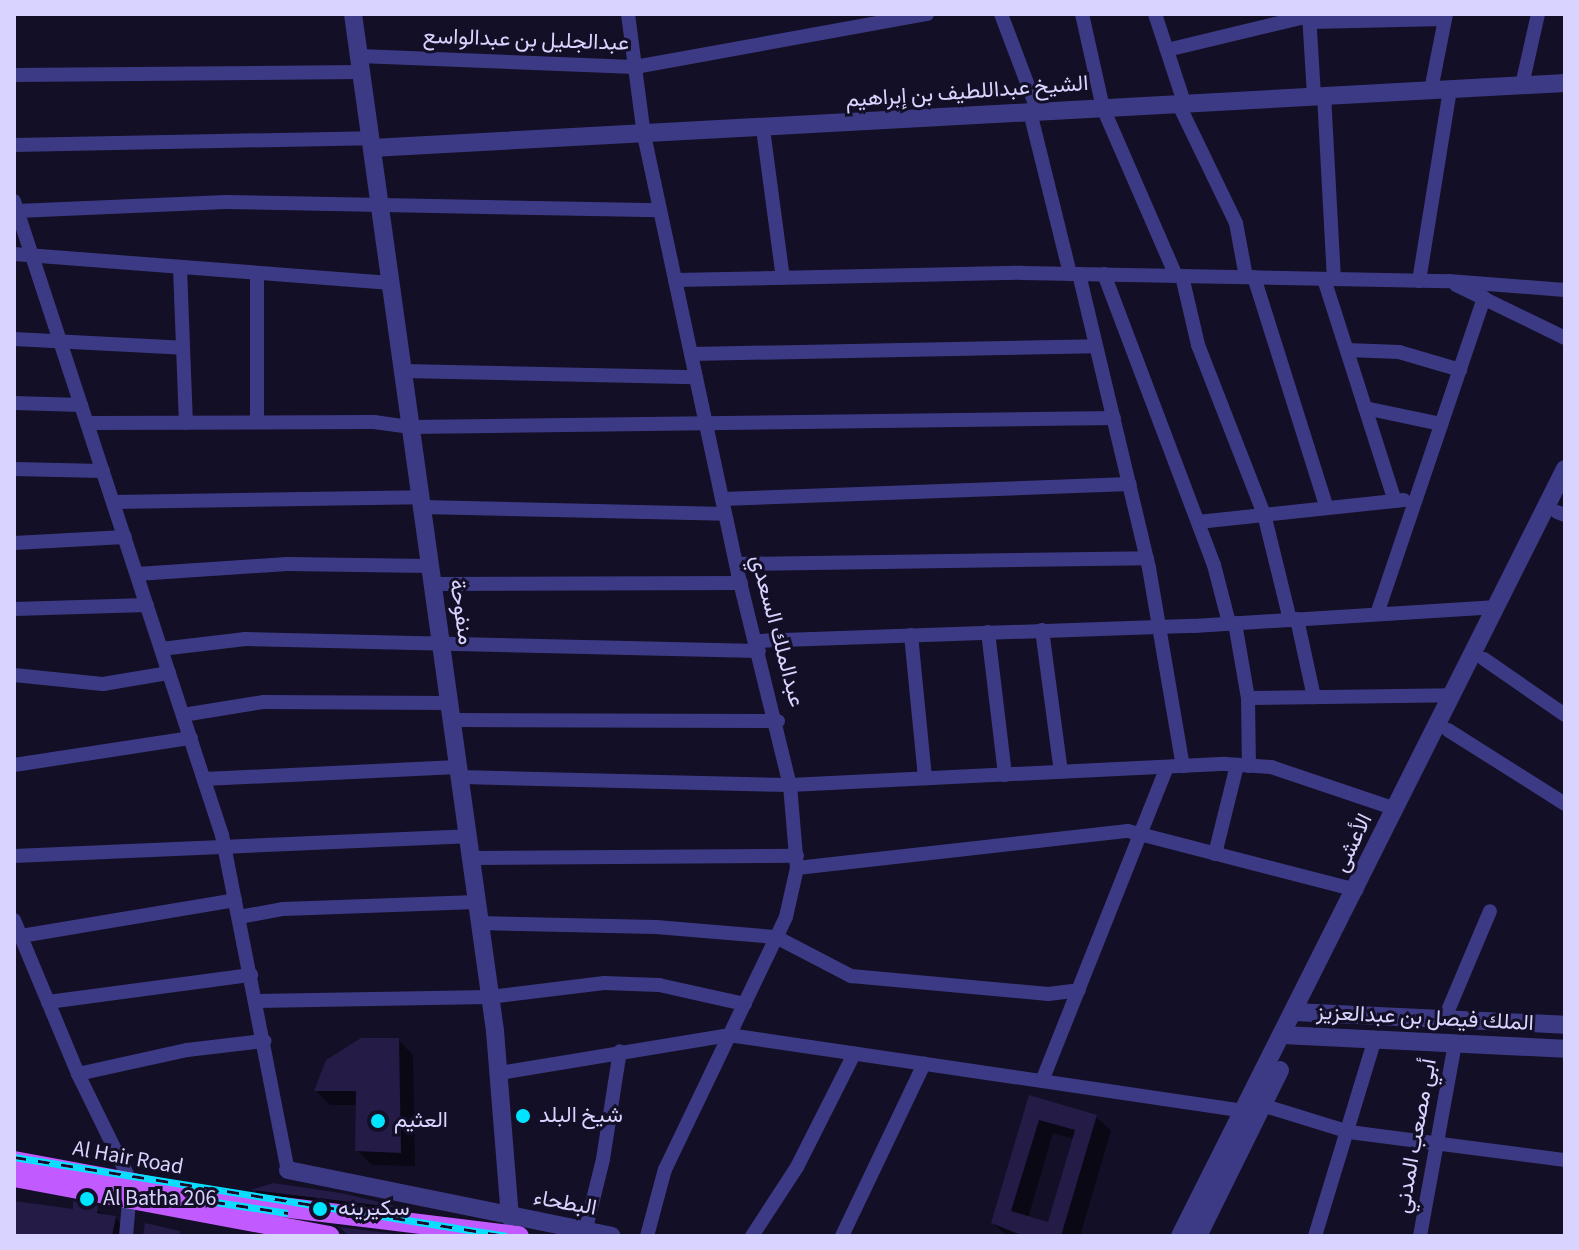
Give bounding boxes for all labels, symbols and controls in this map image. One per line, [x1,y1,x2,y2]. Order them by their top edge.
street label: عبدالجليل بن عبدالواسع [422,23,630,57]
street label: الشيخ عبداللطيف بن إبراهيم [845,70,1089,114]
street label: عبدالملك السعدي [744,552,810,710]
street label: منفوحة [443,577,479,647]
street label: الأعشى [1328,809,1378,877]
street label: الملك فيصل بن عبدالعزيز [1316,999,1534,1037]
street label: أبي مصعب المدني [1389,1057,1443,1215]
place label: شيخ البلد [539,1103,623,1129]
marker: شيخ البلد [514,1107,532,1125]
place label: العثيم [394,1108,448,1134]
marker: العثيم [369,1112,387,1130]
street label: Al Hair Road [71,1135,185,1181]
street label: البطحاء [531,1184,599,1222]
place label: Al Batha 206 [103,1186,216,1212]
marker: Al Batha 206 [78,1190,96,1208]
place label: سكيرينه [338,1196,409,1222]
marker: سكيرينه [309,1198,331,1220]

